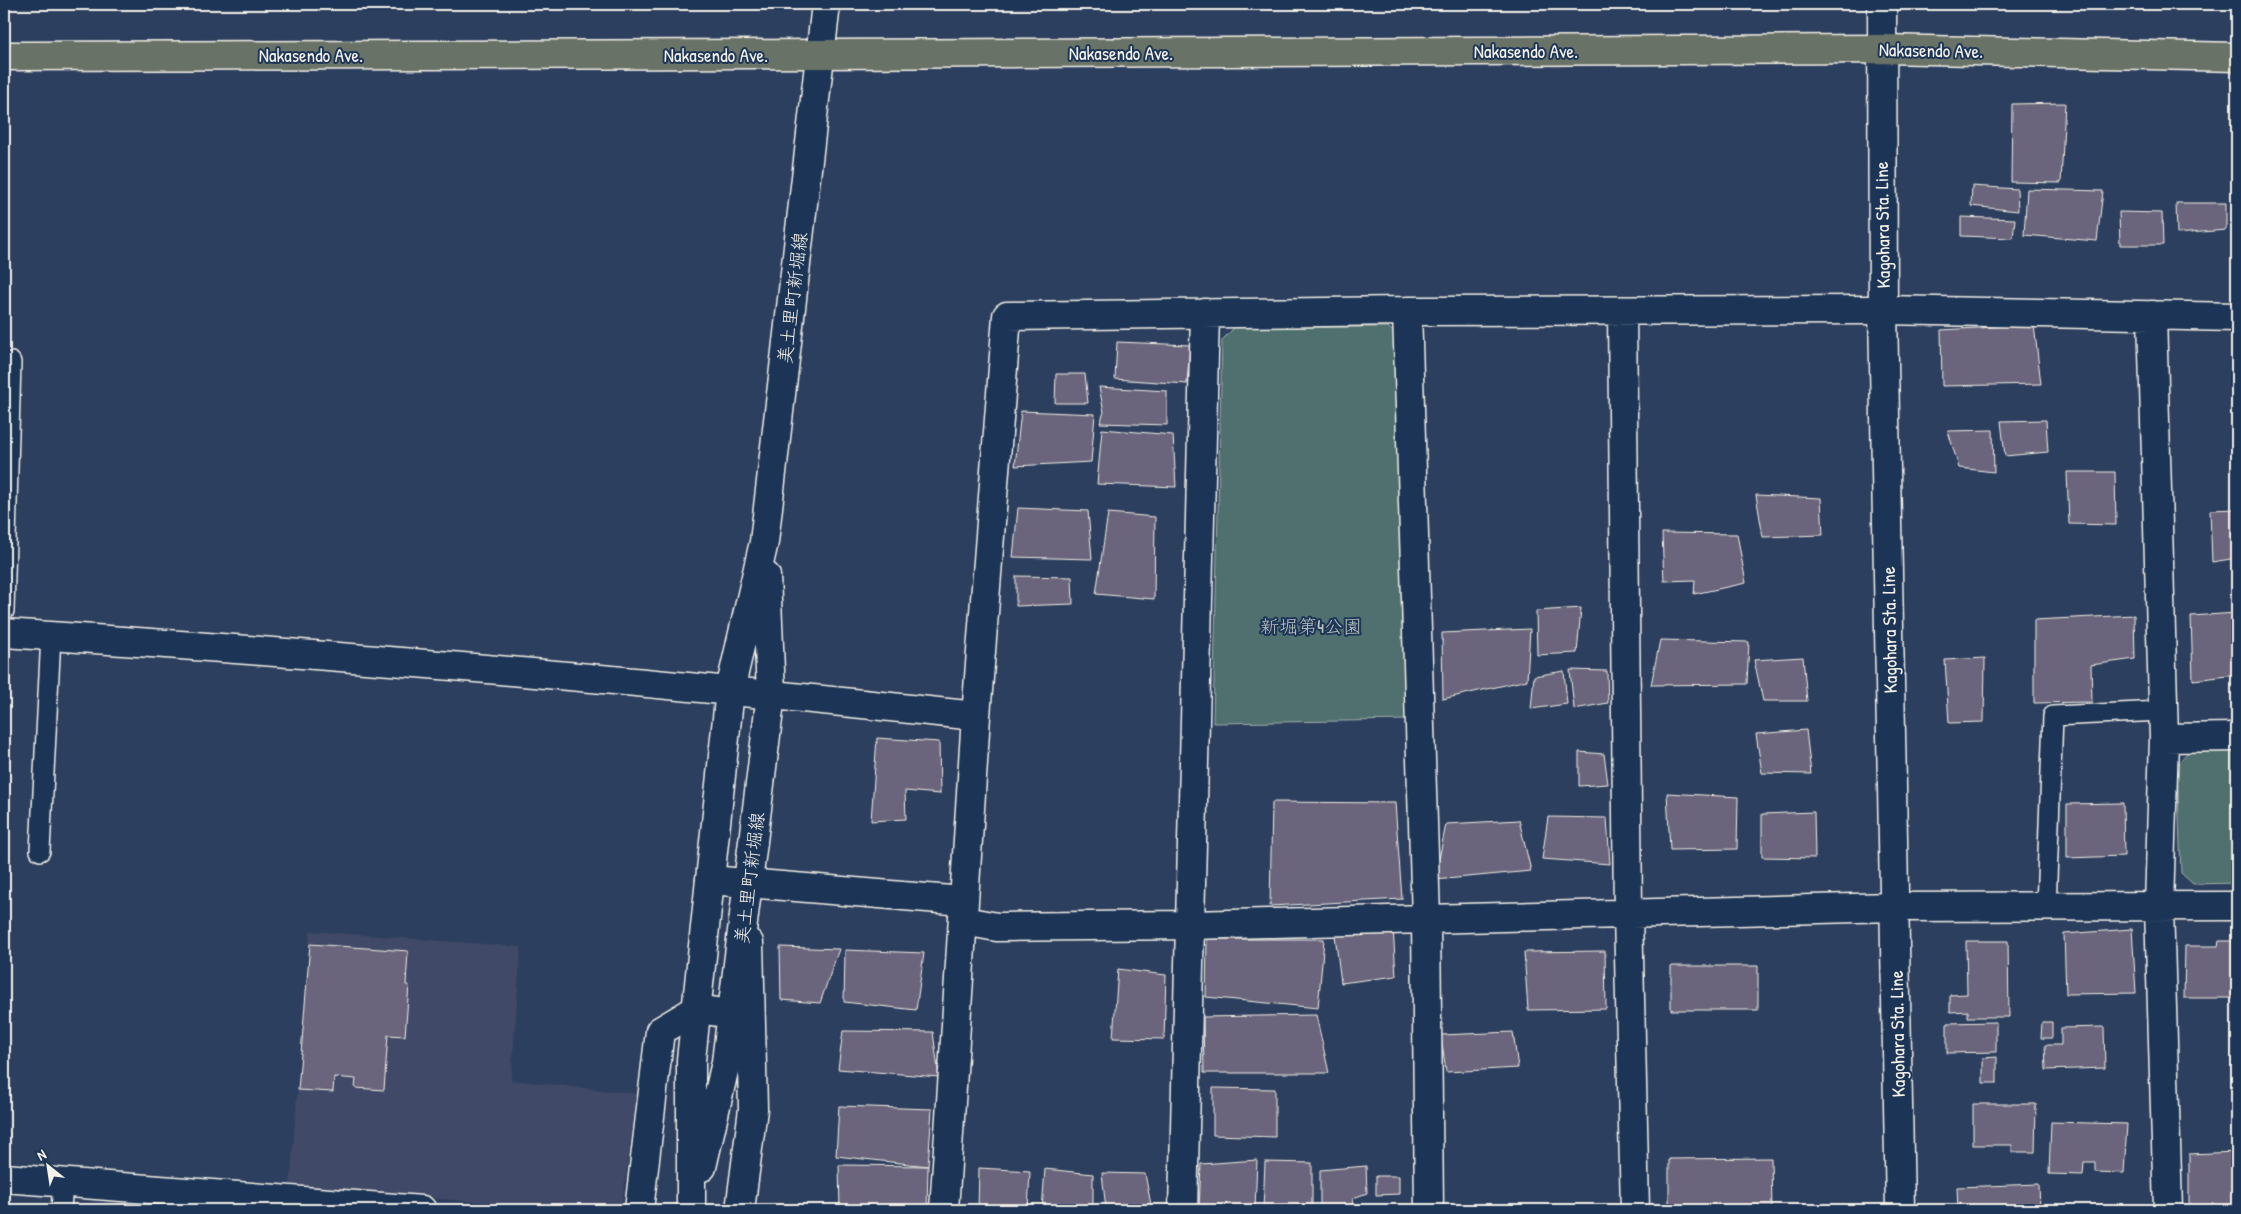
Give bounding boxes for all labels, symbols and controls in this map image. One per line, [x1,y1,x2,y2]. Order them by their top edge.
street label: Nakasendo Ave. [1879,36,1983,64]
street label: Nakasendo Ave. [1474,38,1578,64]
street label: Nakasendo Ave. [1069,40,1173,66]
street label: Nakasendo Ave. [259,42,363,68]
street label: Nakasendo Ave. [664,42,768,68]
street label: Kagohara Sta. Line [1868,161,1896,289]
street label: 美土里町新堀線 [771,230,813,366]
street label: Kagohara Sta. Line [1875,566,1903,694]
park label: 新堀第4公園 [1260,613,1362,639]
street label: 美土里町新堀線 [728,810,770,946]
street label: Kagohara Sta. Line [1883,970,1911,1098]
north arrow [22,1142,72,1192]
text: N [33,1144,50,1164]

